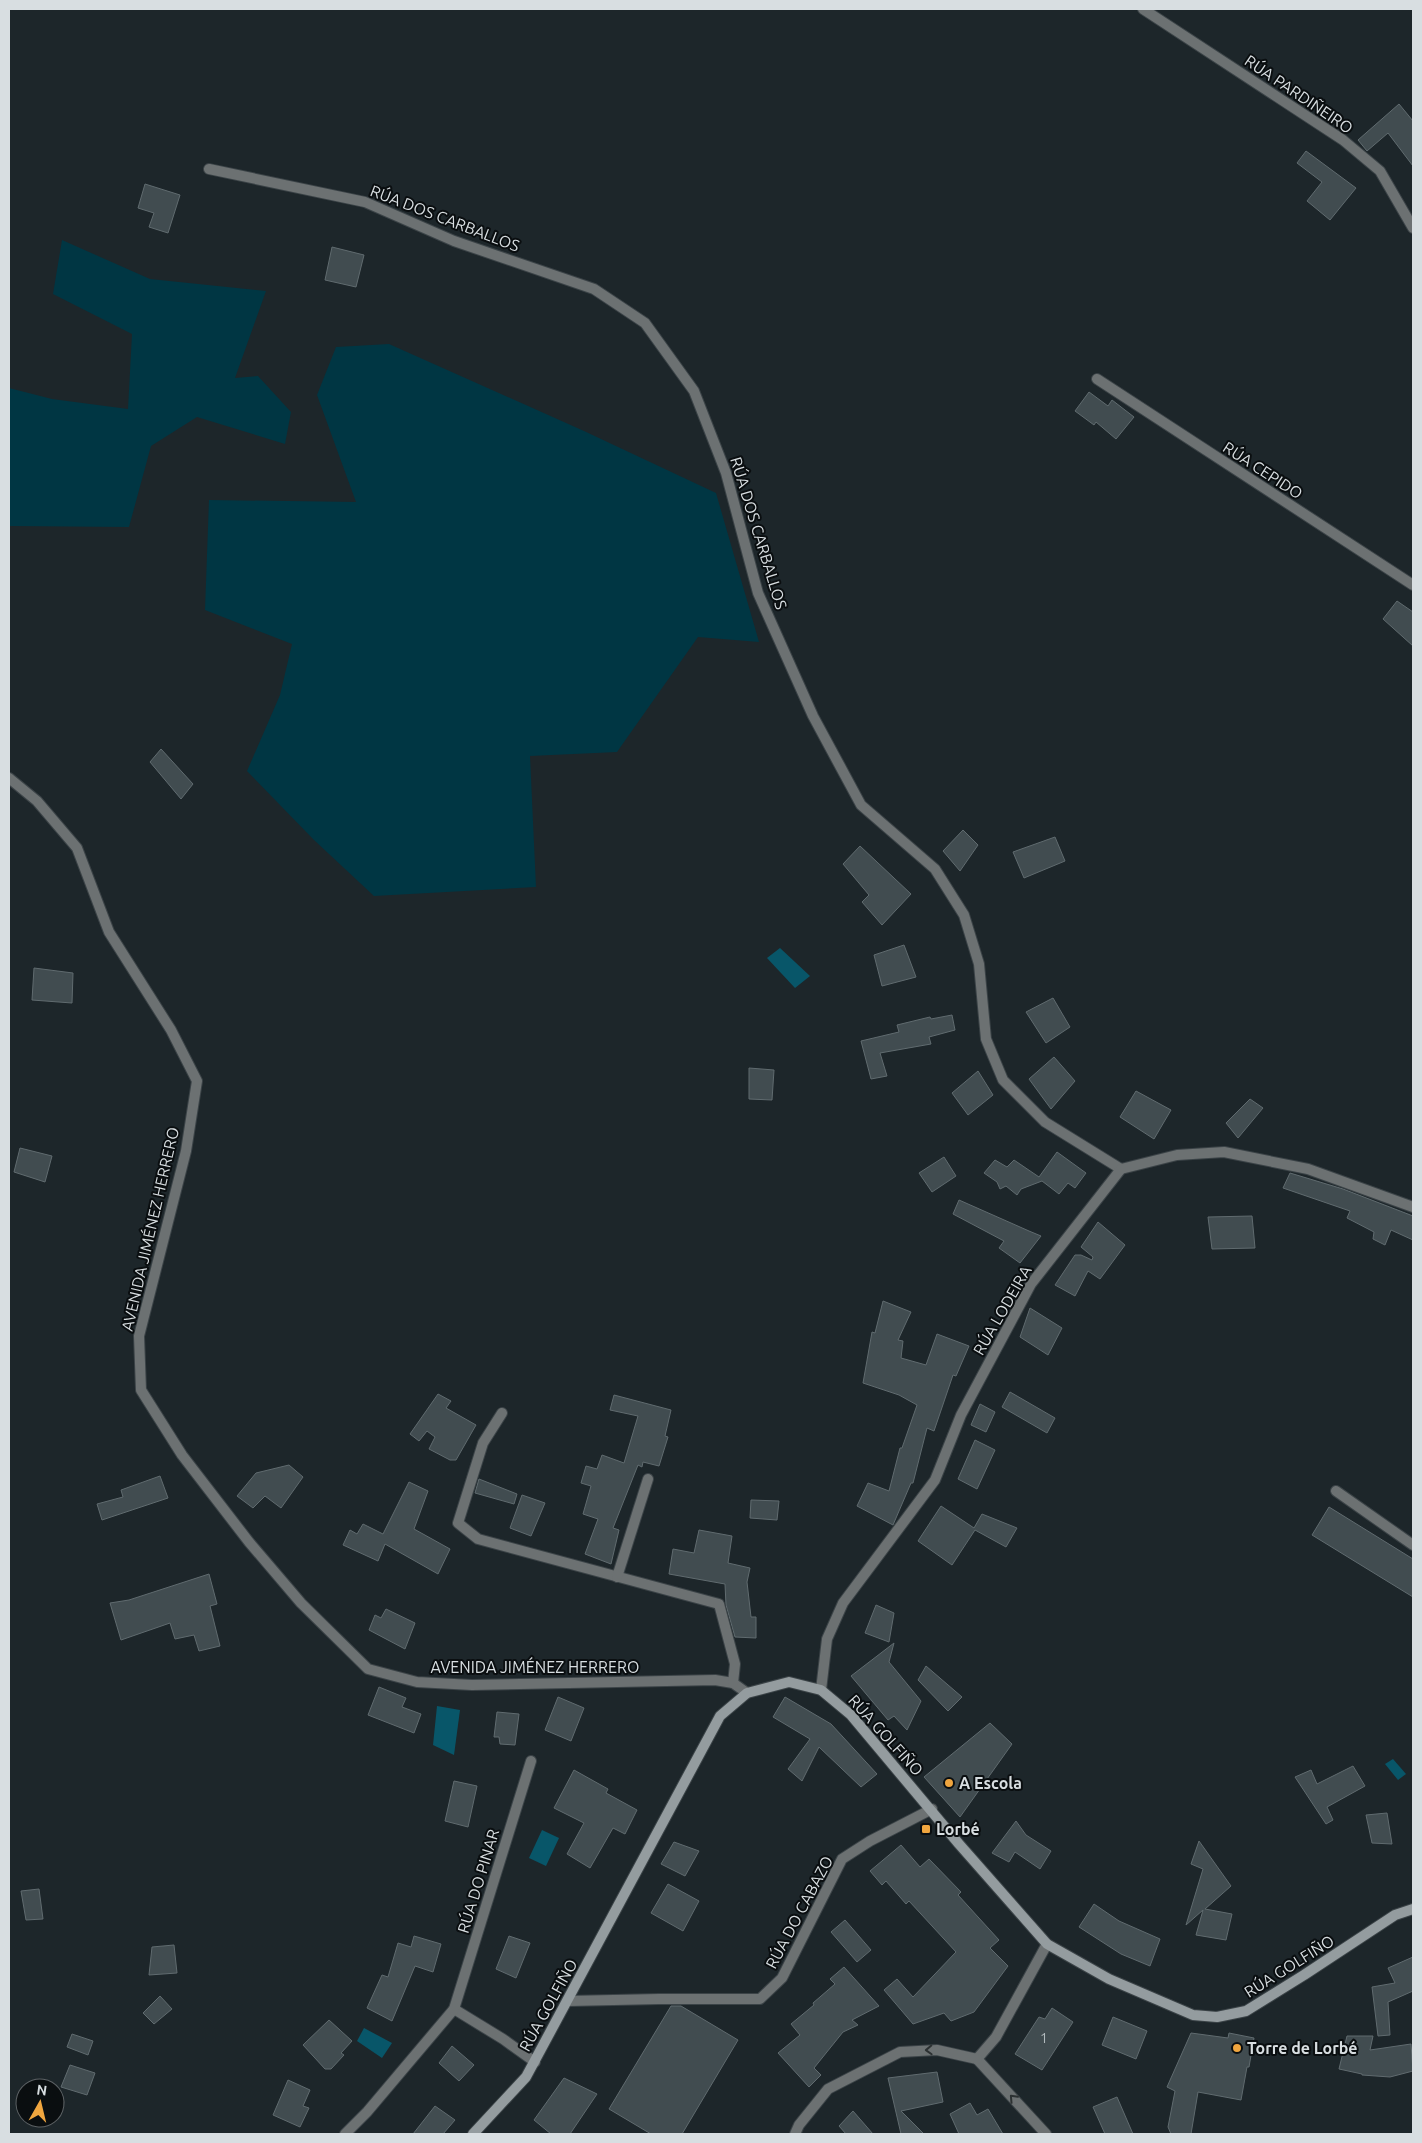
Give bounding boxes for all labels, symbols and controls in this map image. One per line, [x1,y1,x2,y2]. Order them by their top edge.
street label: RÚA PARDIÑEIRO [1242,50,1358,137]
street label: RÚA DOS CARBALLOS [368,179,523,255]
street label: RÚA CEPIDO [1220,436,1307,502]
street label: RÚA DOS CARBALLOS [727,454,793,611]
street label: AVENIDA JIMÉNEZ HERRERO [116,1125,182,1333]
street label: RÚA LODEIRA [967,1261,1035,1358]
street label: AVENIDA JIMÉNEZ HERRERO [431,1656,639,1676]
street label: RÚA GOLFIÑO [845,1690,928,1779]
place label: A Escola [959,1774,1022,1792]
marker: A Escola [943,1777,955,1789]
place label: Lorbé [936,1820,980,1838]
marker: Lorbé [920,1823,932,1835]
street label: RÚA DO PINAR [452,1826,502,1935]
street label: RÚA DO CABAZO [760,1852,836,1971]
street label: RÚA GOLFIÑO [1240,1930,1337,2001]
street label: RÚA GOLFIÑO [514,1955,581,2054]
house number: 1 [1040,2030,1048,2046]
place label: Torre de Lorbé [1247,2039,1358,2057]
marker: Torre de Lorbé [1231,2042,1243,2054]
one-way arrow [925,2045,933,2056]
north arrow [15,2078,65,2128]
text: N [36,2081,48,2099]
one-way arrow [1010,2095,1019,2104]

